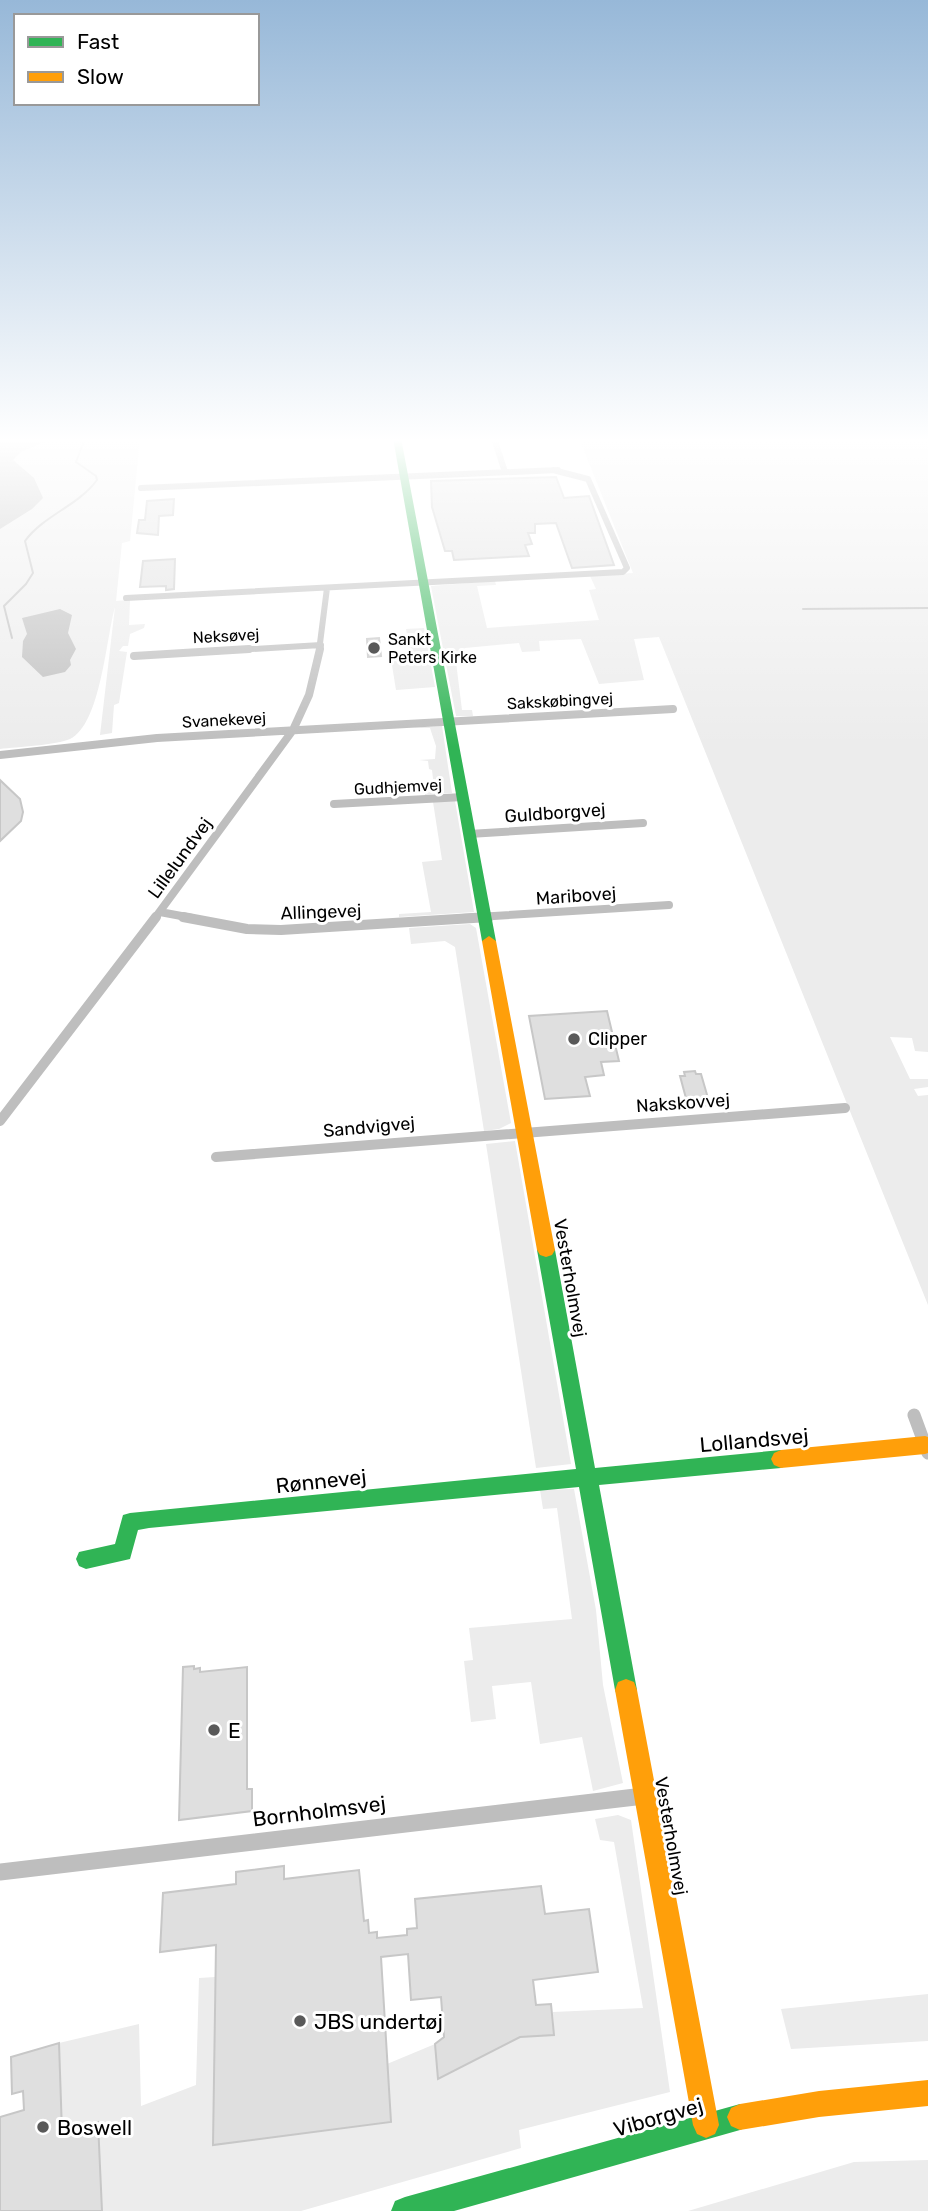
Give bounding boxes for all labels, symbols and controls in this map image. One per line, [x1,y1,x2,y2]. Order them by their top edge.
legend [14,14,259,105]
text: Fast [77,29,119,54]
text: Slow [77,64,124,89]
street label: Neksøvej [192,625,260,647]
place label: Sankt Peters Kirke [388,630,477,667]
marker: Sankt Peters Kirke [366,640,382,656]
street label: Sakskøbingvej [506,689,614,713]
street label: Svanekevej [182,708,266,732]
street label: Gudhjemvej [353,775,443,799]
street label: Guldborgvej [504,799,606,827]
street label: Lillelundvej [143,813,217,903]
street label: Maribovej [535,882,617,910]
street label: Allingevej [280,900,362,924]
place label: Clipper [588,1028,647,1050]
marker: Clipper [566,1031,582,1047]
street label: Nakskovvej [635,1089,731,1117]
street label: Sandvigvej [322,1112,416,1142]
street label: Vesterholmvej [549,1217,591,1339]
street label: Lollandsvej [698,1423,810,1457]
street label: Rønnevej [275,1464,367,1498]
place label: E [228,1718,241,1743]
marker: E [206,1722,222,1738]
street label: Vesterholmvej [650,1775,692,1897]
street label: Bornholmsvej [251,1790,387,1832]
place label: JBS undertøj [314,2009,443,2034]
marker: JBS undertøj [292,2013,308,2029]
street label: Viborgvej [610,2092,706,2142]
place label: Boswell [57,2115,132,2140]
marker: Boswell [35,2119,51,2135]

